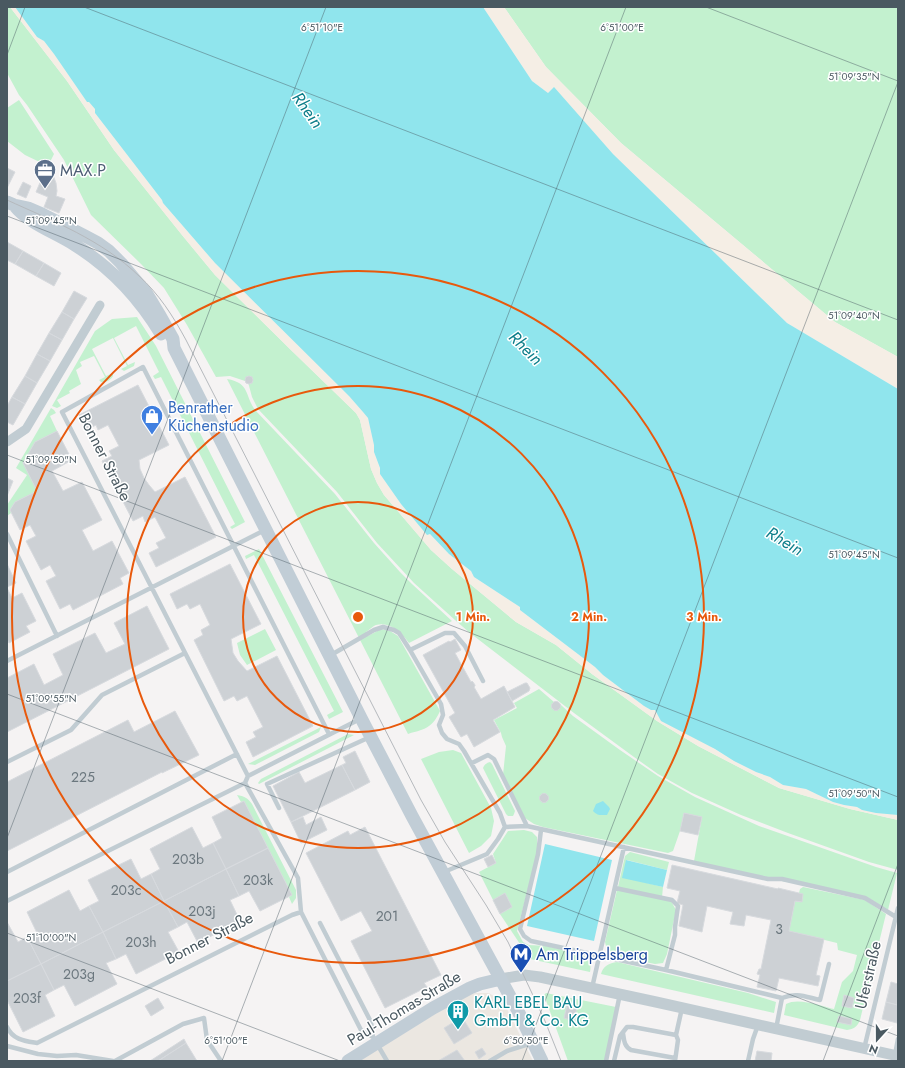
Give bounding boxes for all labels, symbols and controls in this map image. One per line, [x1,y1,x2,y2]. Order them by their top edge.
text: 6°51'10"E [301,20,343,35]
text: 6°51'00"E [600,20,644,35]
text: 51°09'35"N [828,69,880,84]
water label: Rhein [287,87,329,133]
office icon: MAX.P [32,157,58,190]
place label: MAX.P [60,159,106,182]
text: 51°09'45"N [25,213,77,228]
text: 51°09'40"N [828,308,880,323]
water label: Rhein [504,326,548,370]
place label: Benrather Küchenstudio [168,396,259,437]
shop icon: Benrather Küchenstudio [139,403,165,436]
street label: Bonner Straße [73,409,137,505]
text: 51°09'50"N [25,452,77,467]
water label: Rhein [762,521,808,561]
text: 51°09'45"N [828,547,880,562]
text: 1 Min. [456,608,490,626]
text: 2 Min. [571,608,607,626]
text: 3 Min. [686,608,722,626]
centre of rings [351,610,365,624]
text: 51°09'55"N [25,691,77,706]
house number: 225 [71,767,95,787]
text: 51°09'50"N [828,786,880,801]
house number: 203b [172,849,204,869]
house number: 203k [243,870,274,890]
house number: 203c [111,880,141,900]
house number: 203j [188,901,216,921]
street label: Bonner Straße [161,906,257,970]
house number: 201 [376,906,398,926]
house number: 3 [775,919,783,939]
text: 51°10'00"N [26,930,76,945]
house number: 203h [125,932,157,952]
street label: Uferstraße [849,939,887,1011]
metro station icon: Am Trippelsberg [508,941,534,974]
place label: Am Trippelsberg [536,943,648,966]
house number: 203g [63,964,95,984]
street label: Paul-Thomas-Straße [343,965,465,1051]
house number: 203f [13,988,42,1008]
place label: KARL EBEL BAU GmbH & Co. KG [474,991,589,1032]
building icon: KARL EBEL BAU GmbH & Co. KG [445,998,471,1031]
north arrow [857,1020,897,1060]
text: 6°51'00"E [204,1033,248,1048]
text: 6°50'50"E [504,1033,548,1048]
text: N [866,1040,880,1058]

